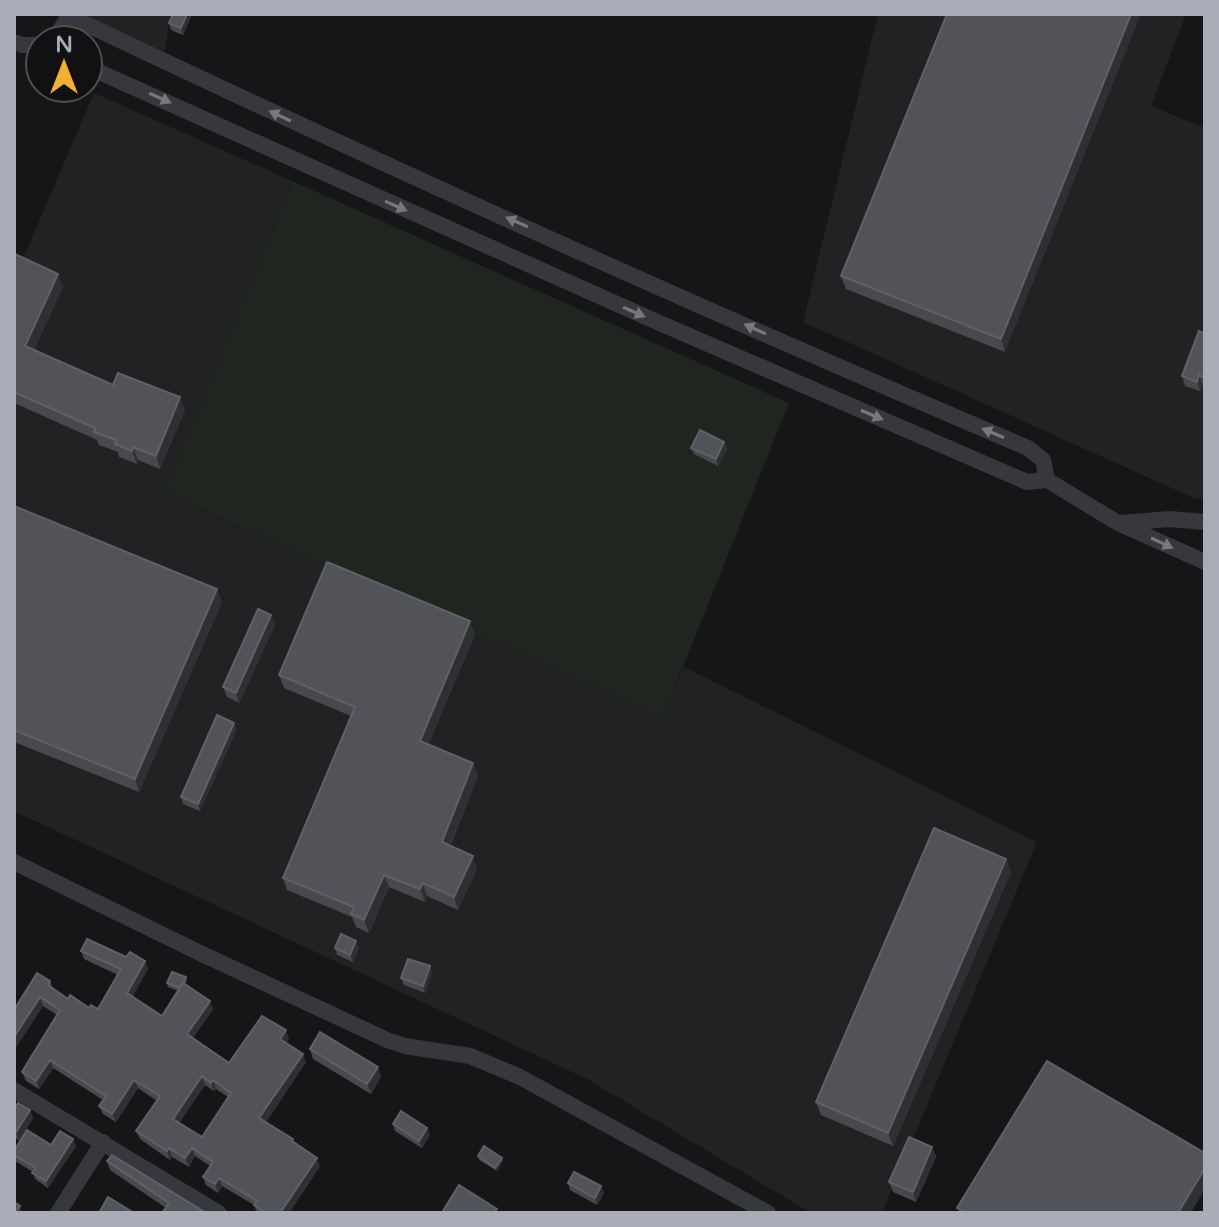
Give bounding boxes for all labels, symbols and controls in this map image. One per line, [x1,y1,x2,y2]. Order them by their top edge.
north arrow [24,24,104,104]
text: N [55,32,73,58]
one-way arrow [148,92,171,105]
one-way arrow [268,109,292,123]
one-way arrow [385,199,408,213]
one-way arrow [506,216,529,229]
one-way arrow [622,305,646,318]
one-way arrow [743,322,766,335]
one-way arrow [860,409,884,422]
one-way arrow [981,427,1005,440]
one-way arrow [1150,536,1173,550]

